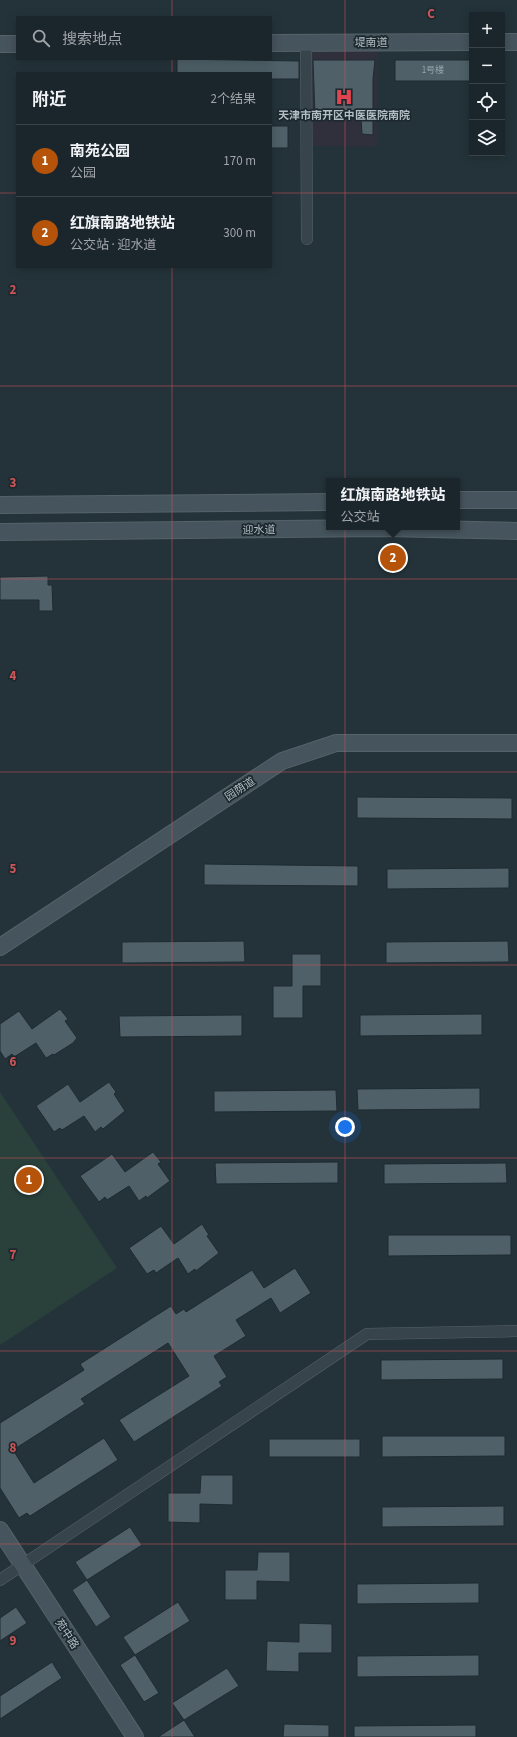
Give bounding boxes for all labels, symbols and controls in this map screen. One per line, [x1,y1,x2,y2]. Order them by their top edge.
text: C [427,5,435,23]
map controls [469,12,505,156]
button: + [469,12,505,48]
search box [16,16,272,60]
icon: search [30,27,52,49]
text: 搜索地点 [62,29,122,50]
street label: 堤南道 [355,35,388,50]
button: − [469,48,505,84]
house number: 1号楼 [422,64,444,77]
button: locate [469,84,505,120]
hospital icon: 天津市南开区中医医院南院 [334,87,354,107]
text: 附近 [32,88,66,112]
text: 2个结果 [211,90,256,108]
place label: 天津市南开区中医医院南院 [278,108,410,123]
button: layers [469,120,505,156]
text: 南苑公园 [70,141,130,162]
text: 1 [42,152,48,170]
text: 170 m [223,152,256,170]
text: 公园 [70,164,96,182]
text: 红旗南路地铁站 [70,213,175,234]
text: 2 [42,224,48,242]
text: 300 m [223,224,256,242]
text: 公交站 · 迎水道 [70,236,156,254]
text: 2 [10,281,17,299]
text: 3 [10,474,17,492]
popup [326,478,460,530]
text: 红旗南路地铁站 [340,485,446,506]
text: 公交站 [340,508,380,526]
street label: 迎水道 [242,522,276,538]
pin: 2 [380,543,406,573]
text: 4 [10,667,17,685]
street label: 园荫道 [222,774,258,804]
text: 5 [10,860,17,878]
text: 6 [10,1053,17,1071]
your location [335,1117,355,1137]
pin: 1 [16,1165,42,1195]
text: 7 [10,1246,17,1264]
text: 8 [10,1439,17,1457]
street label: 苑中路 [52,1616,82,1652]
text: 9 [10,1632,17,1650]

